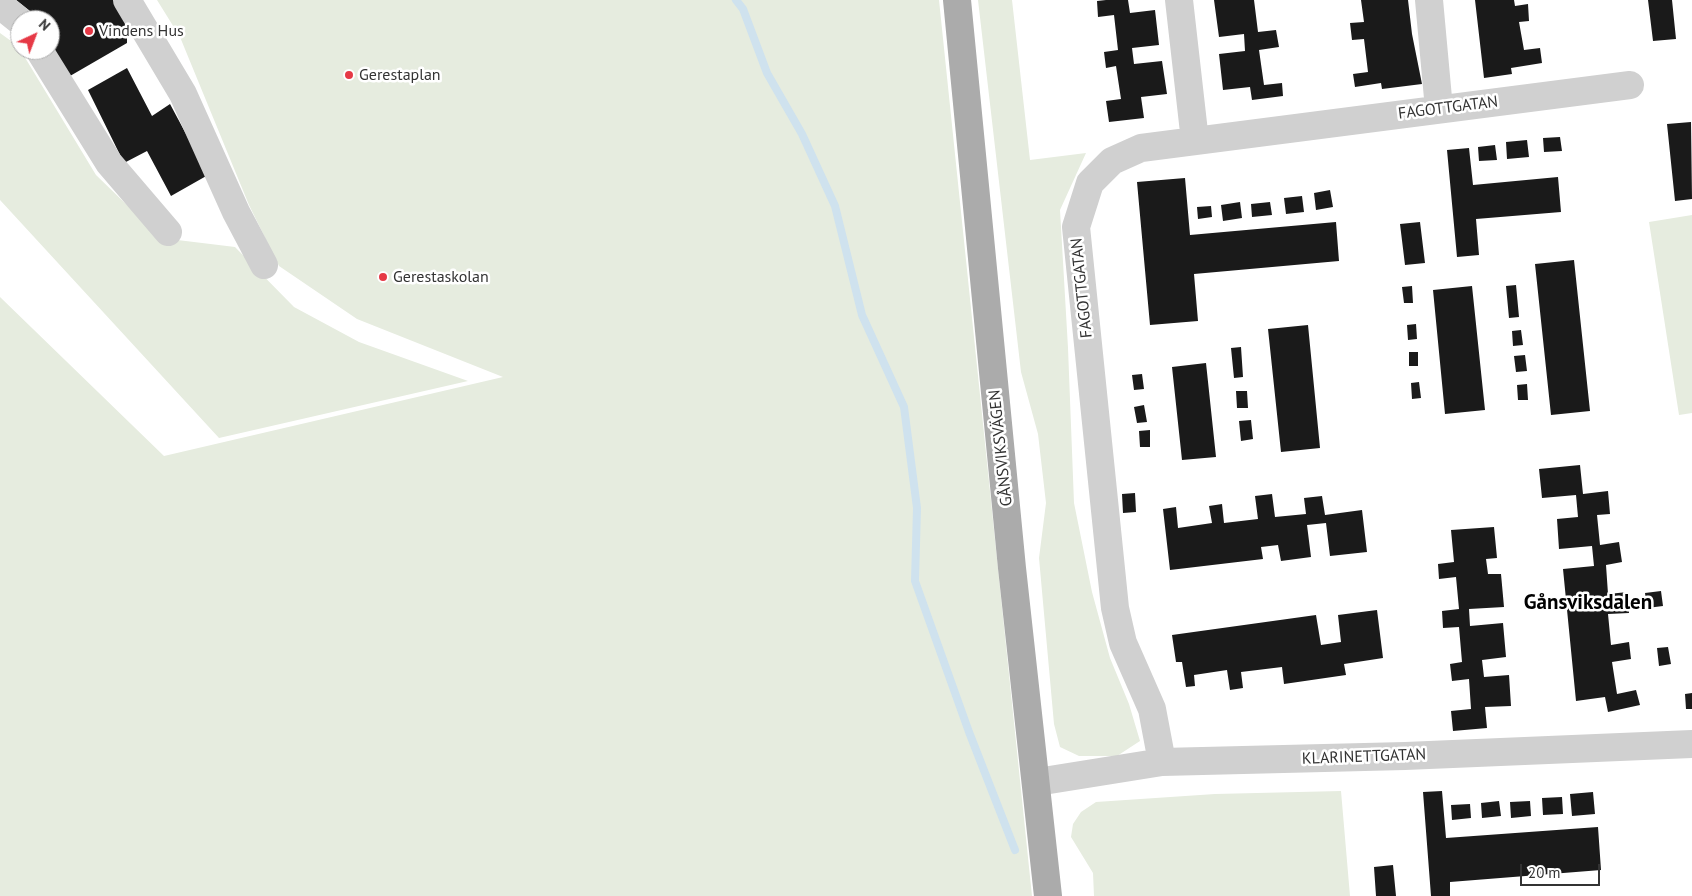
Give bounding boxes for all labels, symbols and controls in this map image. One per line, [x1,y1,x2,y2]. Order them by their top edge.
north arrow [10,10,60,60]
text: N [35,15,54,34]
place label: Vindens Hus [99,21,184,41]
marker: Vindens Hus [83,25,95,37]
place label: Gerestaplan [359,65,441,85]
marker: Gerestaplan [343,69,355,81]
street label: FAGOTTGATAN [1397,92,1499,124]
street label: FAGOTTGATAN [1067,237,1097,339]
place label: Gerestaskolan [393,267,489,287]
marker: Gerestaskolan [377,271,389,283]
street label: GÅNSVIKSVÄGEN [985,389,1017,507]
district label: Gånsviksdalen [1524,590,1652,616]
street label: KLARINETTGATAN [1302,745,1426,769]
scale bar [1522,854,1602,886]
text: 20 m [1528,863,1561,882]

